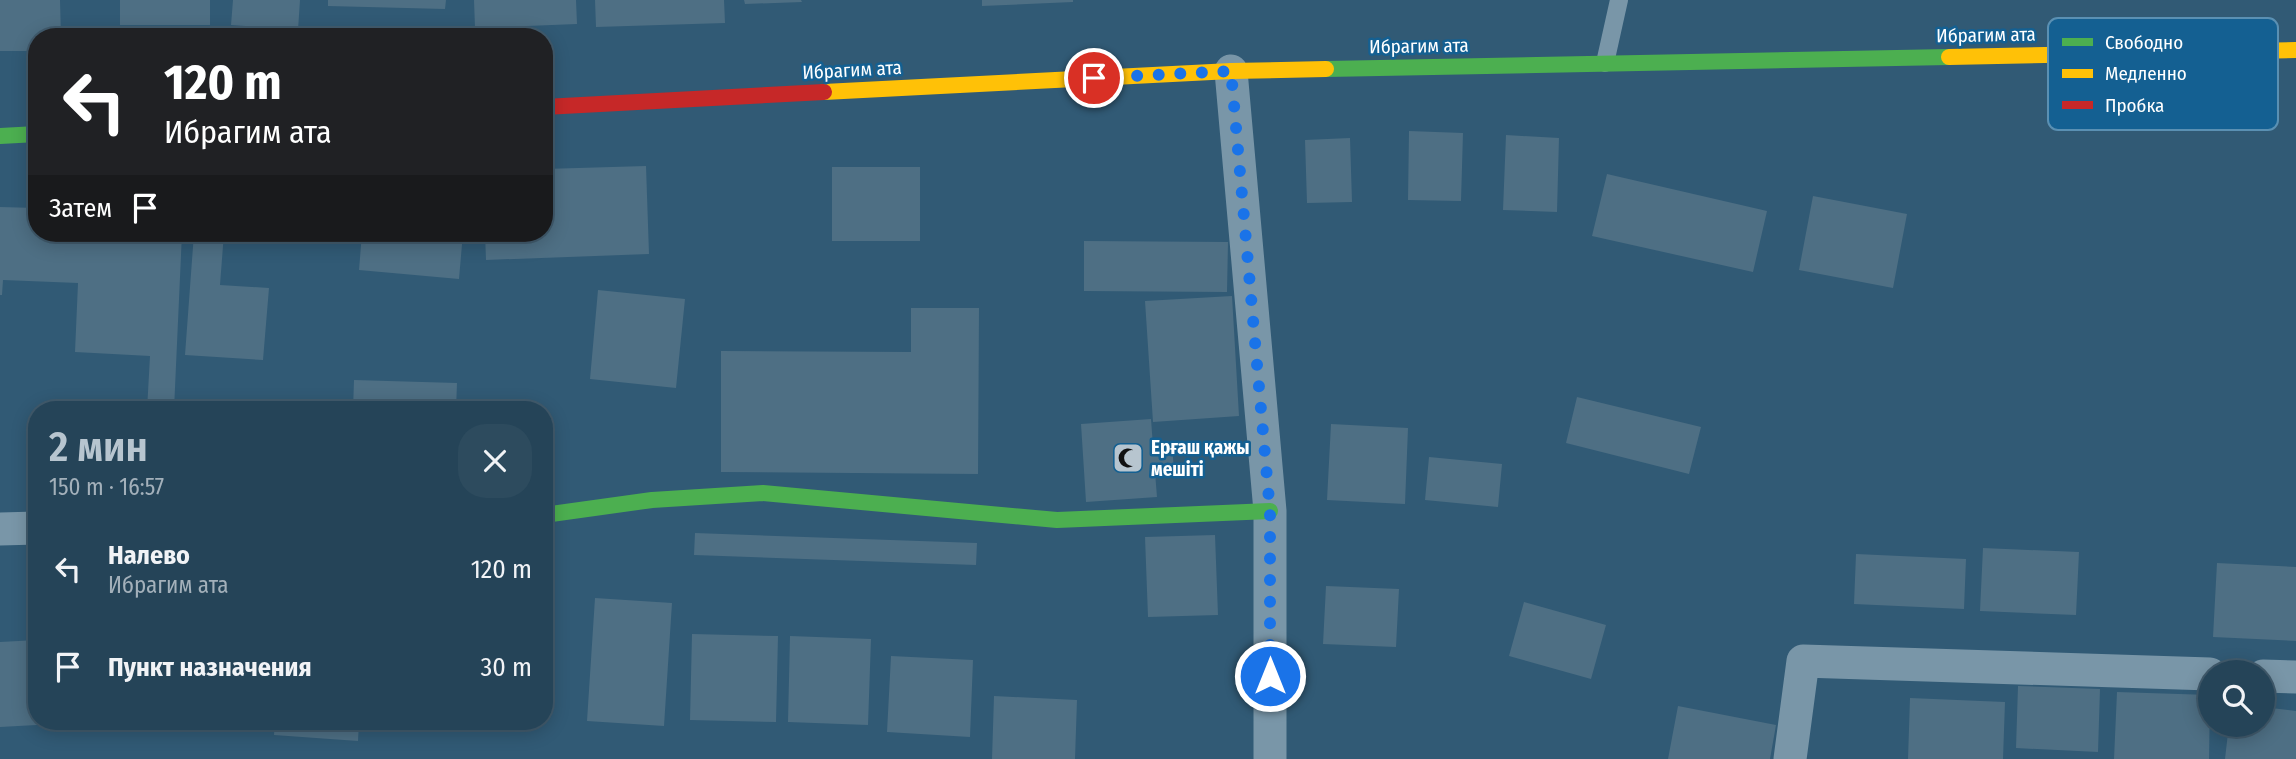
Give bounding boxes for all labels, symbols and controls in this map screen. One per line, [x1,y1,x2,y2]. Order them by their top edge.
legend [2048,18,2278,130]
street label: Ибрагим ата [1936,23,2036,47]
text: Свободно [2105,31,2183,54]
street label: Ибрагим ата [1369,34,1469,58]
pin [1064,48,1124,108]
text: 120 m [164,53,282,112]
icon: left [49,56,140,147]
street label: Ибрагим ата [802,56,902,84]
icon: arrive [1075,59,1113,97]
text: Медленно [2105,62,2187,85]
text: Пробка [2105,94,2164,117]
text: Ибрагим ата [164,113,332,151]
icon: arrive [126,189,164,227]
text: Затем [49,193,112,224]
text: 2 мин [49,422,148,472]
button: close [458,424,532,498]
place label: Ерғаш қажы мешіті [1151,436,1249,481]
mosque icon: Ерғаш қажы мешіті [1111,441,1145,475]
text: 150 m · 16:57 [49,473,164,501]
text: Налево [108,540,190,571]
icon: left [49,550,87,588]
text: 120 m [471,554,532,585]
text: Ибрагим ата [108,571,228,599]
position arrow [1233,639,1307,713]
icon: arrive [49,648,87,686]
text: Пункт назначения [108,652,312,683]
text: 30 m [481,652,532,683]
map controls [2198,660,2275,737]
button: search [2198,660,2275,737]

